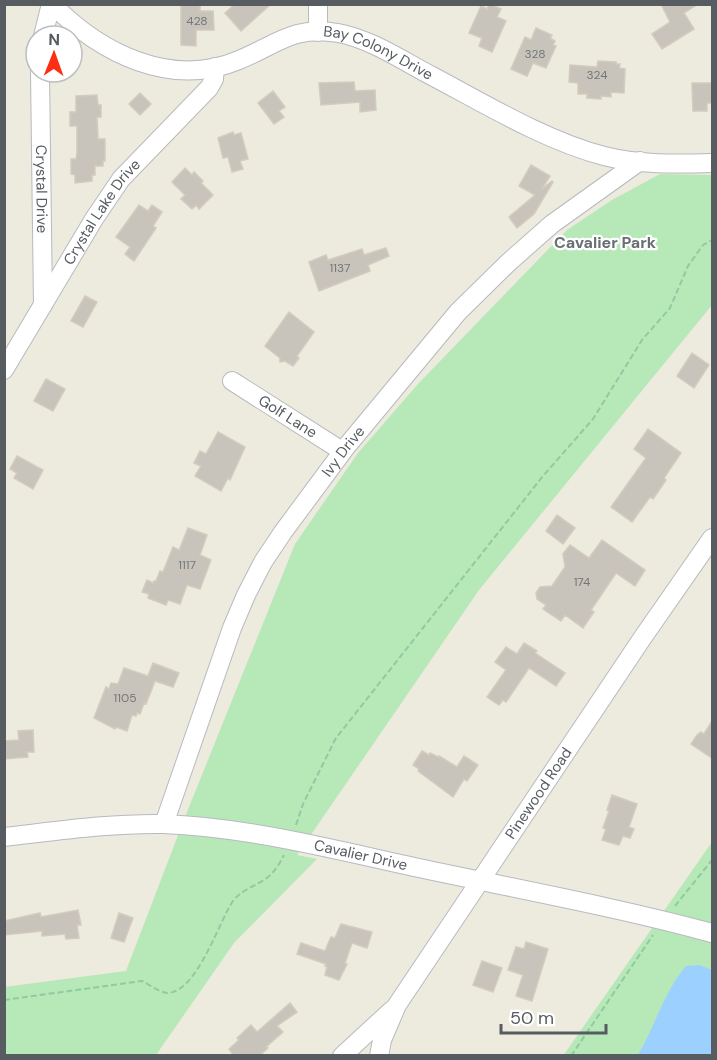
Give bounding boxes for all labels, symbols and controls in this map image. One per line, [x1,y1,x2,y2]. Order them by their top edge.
house number: 428 [186,13,208,29]
street label: Bay Colony Drive [323,21,436,85]
north arrow [24,24,84,84]
text: N [48,29,60,50]
house number: 328 [524,46,546,62]
house number: 324 [586,67,608,83]
street label: Crystal Drive [31,145,52,233]
street label: Crystal Lake Drive [59,155,145,269]
district label: Cavalier Park [554,232,657,253]
house number: 1137 [330,260,350,276]
street label: Golf Lane [254,390,321,443]
street label: Ivy Drive [317,422,369,481]
house number: 1117 [178,557,196,573]
house number: 174 [574,574,590,590]
house number: 1105 [113,690,137,706]
street label: Pinewood Road [501,743,576,843]
street label: Cavalier Drive [312,835,409,875]
scale bar [501,997,606,1035]
text: 50 m [510,1006,554,1030]

